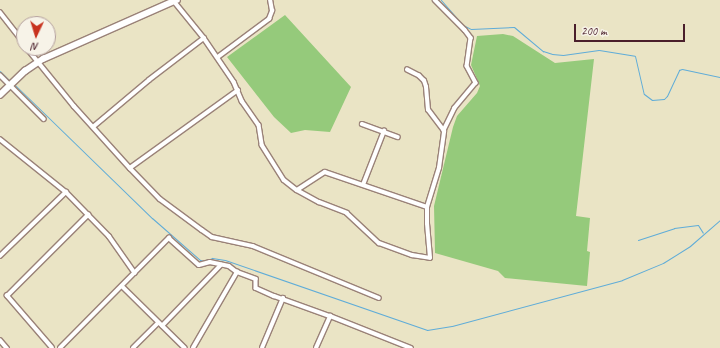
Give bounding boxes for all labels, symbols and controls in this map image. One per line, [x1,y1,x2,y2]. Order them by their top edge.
north arrow [16,16,56,56]
scale bar [576,16,687,42]
text: 200 m [581,23,607,39]
text: N [31,40,39,54]

